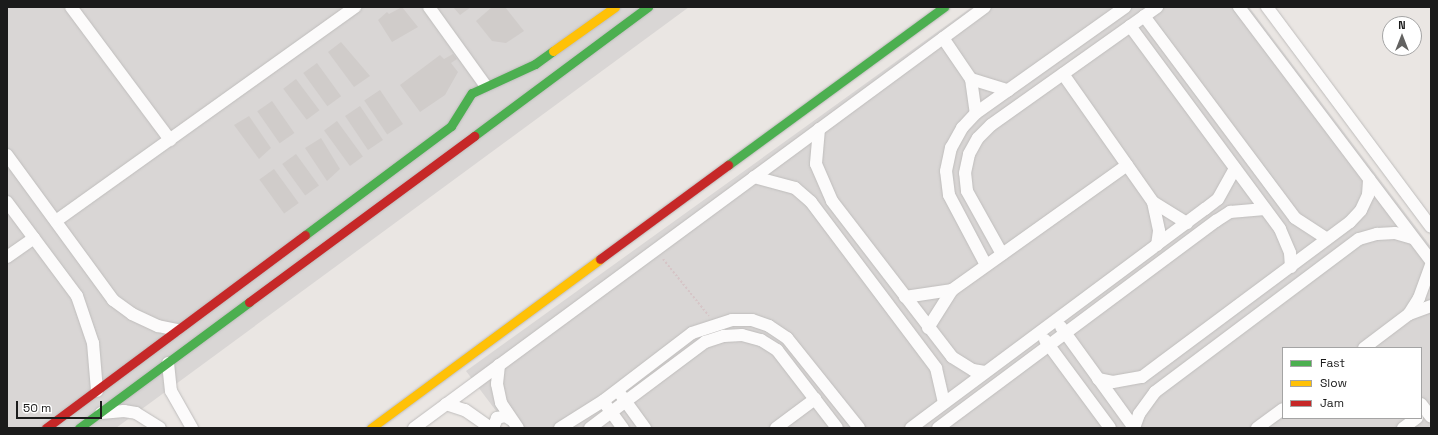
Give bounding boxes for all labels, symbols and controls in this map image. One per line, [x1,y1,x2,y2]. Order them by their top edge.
north arrow [1382,16,1422,56]
text: N [1398,18,1406,32]
legend [1282,347,1422,419]
text: Fast [1320,355,1345,371]
text: Slow [1320,375,1347,391]
scale bar [18,393,104,419]
text: Jam [1320,395,1344,411]
text: 50 m [23,400,51,416]

